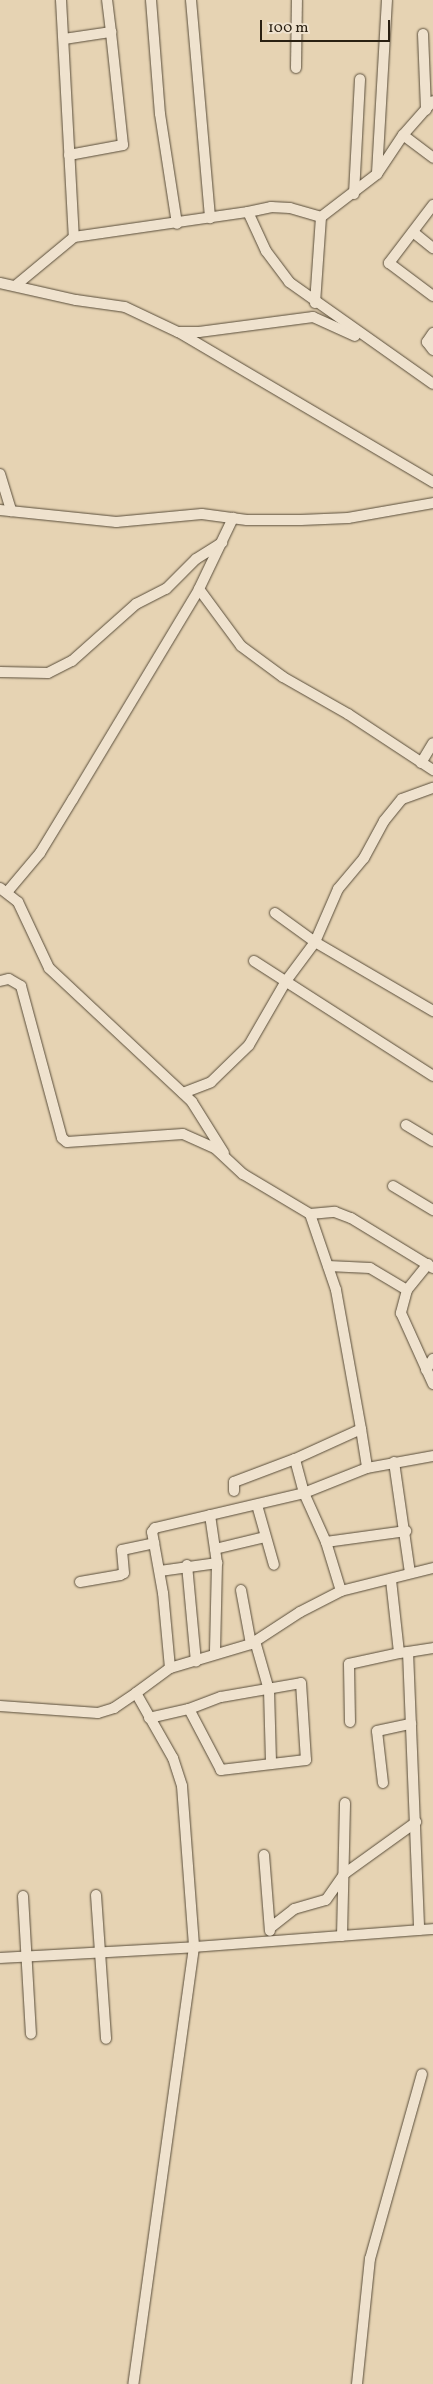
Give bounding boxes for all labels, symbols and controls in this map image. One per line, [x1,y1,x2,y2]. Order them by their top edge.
scale bar [263,10,393,42]
text: 100 m [268,18,308,39]

